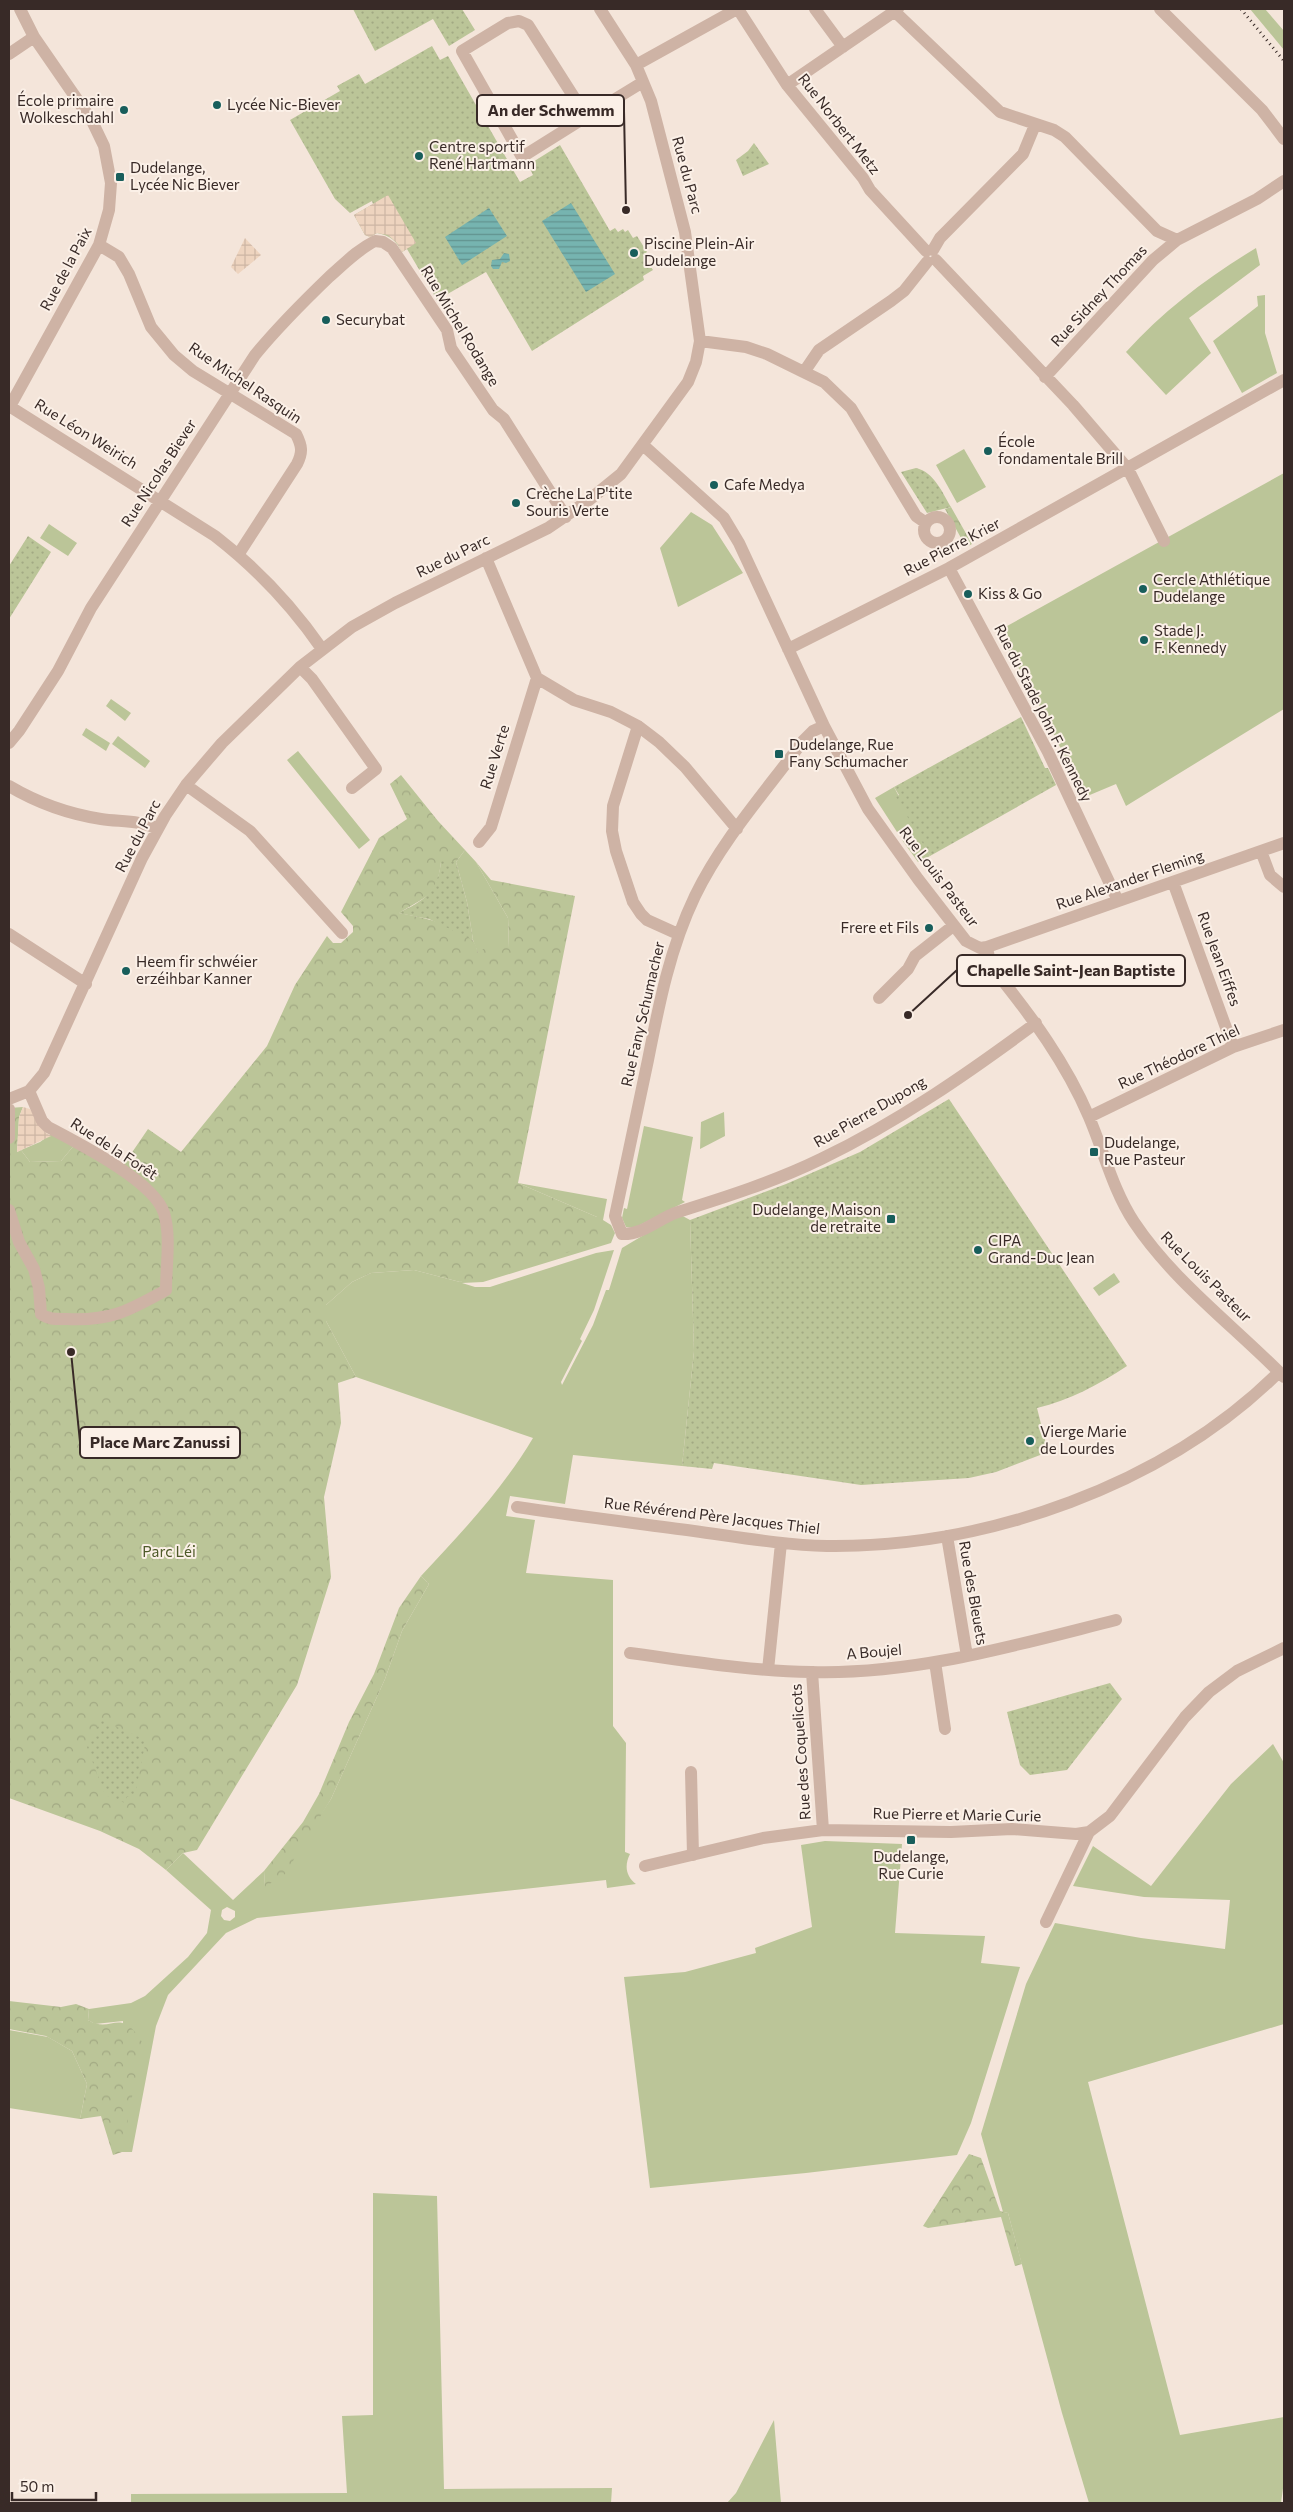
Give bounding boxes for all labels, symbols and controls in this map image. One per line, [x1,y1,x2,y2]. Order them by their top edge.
street label: Rue Norbert Metz [795,69,885,177]
place label: École primaire Wolkeschdahl [17,90,114,126]
place label: Lycée Nic-Biever [227,95,340,113]
callout: An der Schwemm [477,95,624,126]
marker: Lycée Nic-Biever [211,99,223,111]
text: An der Schwemm [488,100,615,119]
marker: École primaire Wolkeschdahl [118,104,130,116]
street label: Rue du Parc [669,134,707,215]
place label: Centre sportif René Hartmann [429,137,535,172]
marker: Centre sportif René Hartmann [413,150,425,162]
place label: Dudelange, Lycée Nic Biever [130,158,240,193]
marker: Dudelange, Lycée Nic Biever [114,171,126,183]
street label: Rue de la Paix [36,224,95,313]
place label: Piscine Plein-Air Dudelange [644,234,755,269]
street label: Rue Sidney Thomas [1047,241,1150,350]
marker: Piscine Plein-Air Dudelange [628,247,640,259]
street label: Rue Michel Rodange [418,262,504,389]
place label: Securybat [336,310,405,328]
marker: Securybat [320,314,332,326]
street label: Rue Michel Rasquin [186,338,305,427]
street label: Rue Léon Weirich [32,394,141,472]
street label: Rue Nicolas Biever [117,415,200,530]
place label: École fondamentale Brill [998,431,1123,467]
marker: École fondamentale Brill [982,445,994,457]
place label: Cafe Medya [724,475,805,493]
marker: Cafe Medya [708,479,720,491]
place label: Crèche La P'tite Souris Verte [526,484,633,519]
marker: Crèche La P'tite Souris Verte [510,497,522,509]
street label: Rue Pierre Krier [900,513,1003,579]
street label: Rue du Parc [413,530,492,581]
place label: Cercle Athlétique Dudelange [1153,570,1270,605]
marker: Cercle Athlétique Dudelange [1137,583,1149,595]
place label: Kiss & Go [978,584,1042,602]
marker: Kiss & Go [962,588,974,600]
street label: Rue du Stade John F. Kennedy [991,621,1097,805]
place label: Stade J. F. Kennedy [1154,621,1227,656]
marker: Stade J. F. Kennedy [1138,634,1150,646]
street label: Rue Verte [476,722,512,791]
place label: Dudelange, Rue Fany Schumacher [789,735,908,770]
marker: Dudelange, Rue Fany Schumacher [773,748,785,760]
street label: Rue du Parc [111,796,164,875]
street label: Rue Louis Pasteur [896,823,983,930]
street label: Rue Alexander Fleming [1053,845,1206,913]
street label: Rue Jean Eiffes [1194,909,1245,1009]
place label: Frere et Fils [841,918,919,936]
marker: Frere et Fils [923,922,935,934]
street label: Rue Fany Schumacher [617,939,667,1088]
place label: Heem fir schwéier erzéihbar Kanner [136,952,258,987]
callout: Chapelle Saint-Jean Baptiste [957,955,1185,986]
text: Chapelle Saint-Jean Baptiste [967,960,1175,979]
marker: Heem fir schwéier erzéihbar Kanner [120,965,132,977]
street label: Rue Théodore Thiel [1115,1020,1242,1092]
street label: Rue Pierre Dupong [810,1072,929,1151]
street label: Rue de la Forêt [68,1113,161,1183]
place label: Dudelange, Rue Pasteur [1104,1133,1186,1168]
marker: Dudelange, Rue Pasteur [1088,1146,1100,1158]
place label: Dudelange, Maison de retraite [752,1200,881,1235]
marker: Dudelange, Maison de retraite [885,1213,897,1225]
street label: Rue Louis Pasteur [1158,1227,1256,1325]
place label: CIPA Grand-Duc Jean [988,1231,1095,1266]
marker: CIPA Grand-Duc Jean [972,1244,984,1256]
place label: Vierge Marie de Lourdes [1040,1422,1127,1457]
callout: Place Marc Zanussi [80,1427,240,1458]
text: Place Marc Zanussi [90,1432,230,1451]
marker: Vierge Marie de Lourdes [1024,1435,1036,1447]
street label: Rue Révérend Père Jacques Thiel [603,1493,821,1537]
street label: Rue des Bleuets [956,1539,992,1647]
park label: Parc Léi [142,1542,196,1560]
street label: A Boujel [845,1640,902,1662]
street label: Rue des Coquelicots [786,1683,814,1821]
street label: Rue Pierre et Marie Curie [872,1804,1042,1824]
marker: Dudelange, Rue Curie [905,1834,917,1846]
place label: Dudelange, Rue Curie [873,1847,949,1882]
scale bar [12,2470,96,2502]
text: 50 m [20,2477,54,2495]

